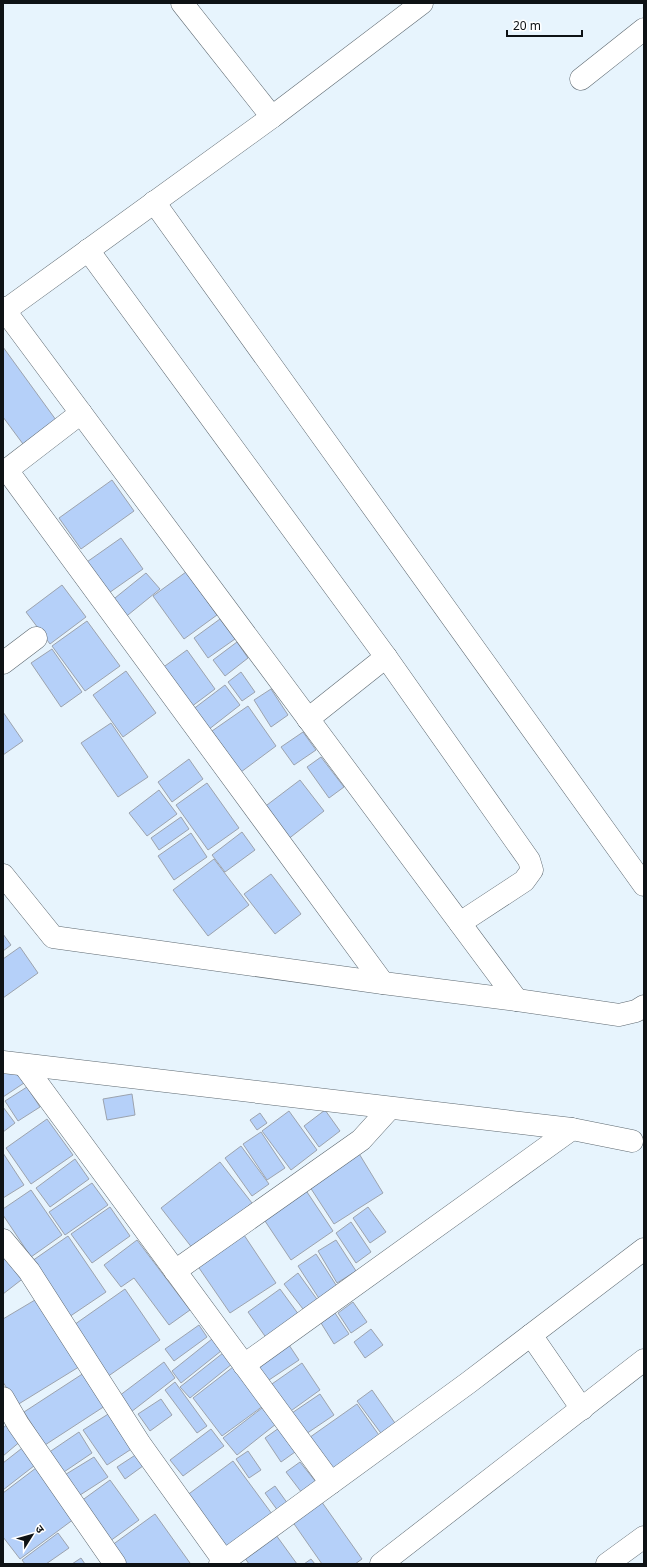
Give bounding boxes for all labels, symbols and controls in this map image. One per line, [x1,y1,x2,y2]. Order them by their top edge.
scale bar [507,12,582,38]
text: 20 m [513,17,541,34]
north arrow [12,1515,52,1555]
text: उ [32,1522,49,1536]

